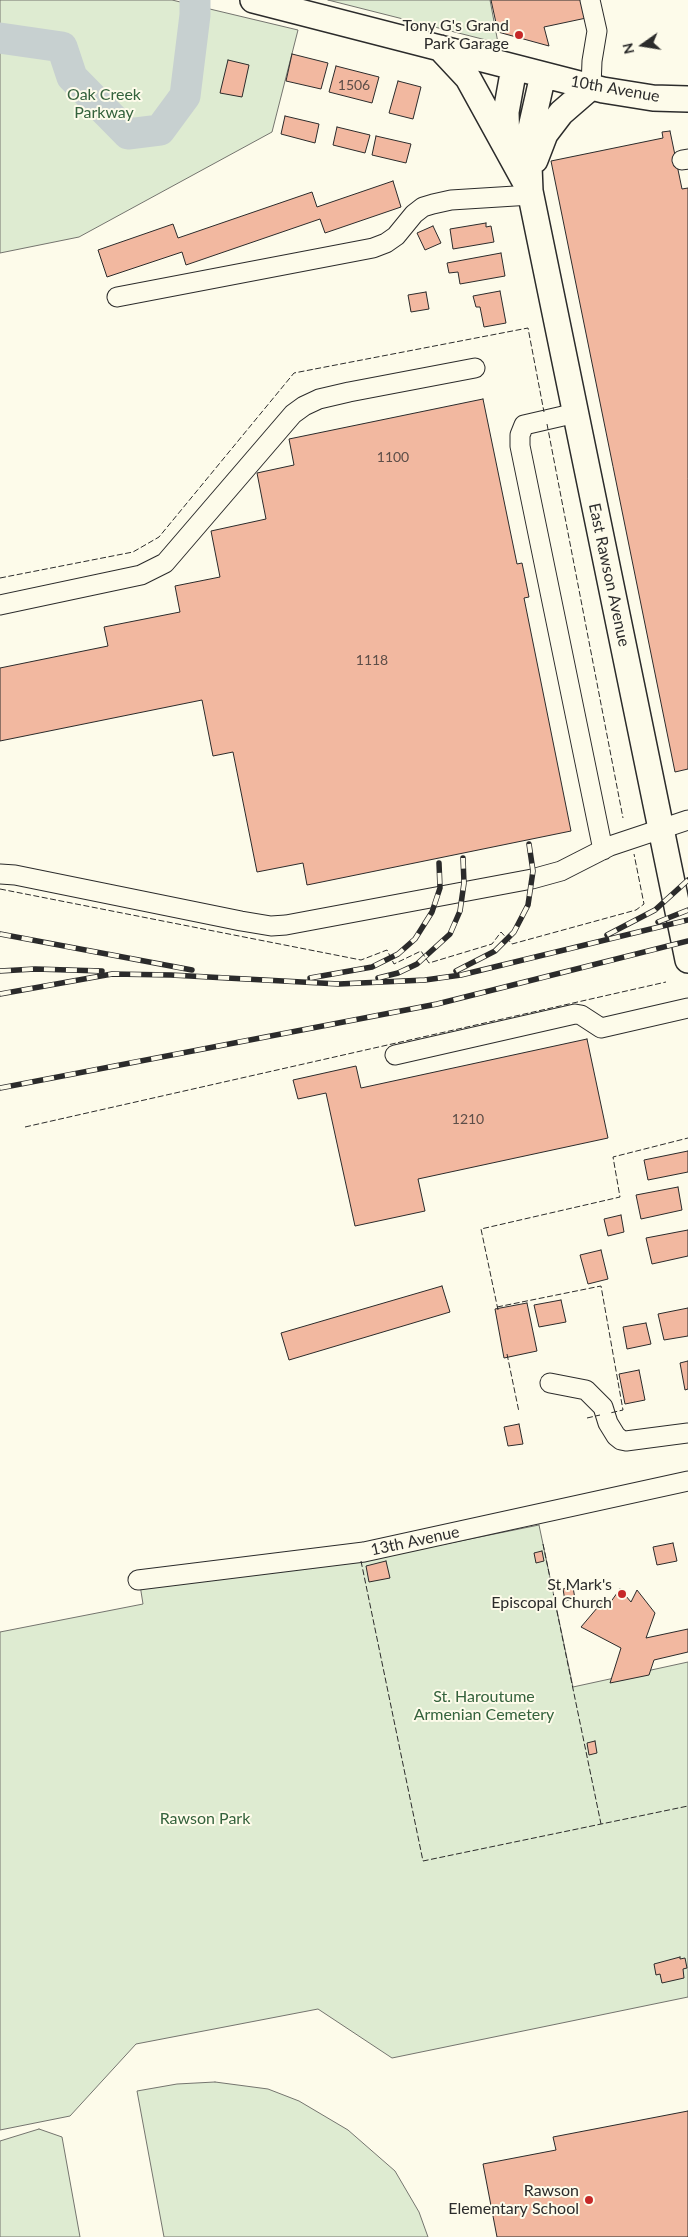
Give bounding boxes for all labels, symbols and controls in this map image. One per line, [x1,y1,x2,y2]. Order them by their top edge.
place label: Tony G's Grand Park Garage [402,16,509,54]
north arrow [618,20,668,70]
marker: Tony G's Grand Park Garage [513,29,525,41]
text: N [618,41,637,56]
street label: 10th Avenue [569,72,661,106]
house number: 1506 [338,77,370,93]
park label: Oak Creek Parkway [67,85,141,123]
house number: 1100 [377,449,409,465]
street label: East Rawson Avenue [584,502,634,648]
house number: 1118 [356,652,388,668]
house number: 1210 [452,1111,484,1127]
street label: 13th Avenue [369,1522,461,1560]
place label: St Mark's Episcopal Church [491,1575,612,1613]
marker: St Mark's Episcopal Church [616,1588,628,1600]
park label: St. Haroutume Armenian Cemetery [414,1687,554,1725]
park label: Rawson Park [160,1809,250,1829]
place label: Rawson Elementary School [448,2181,579,2219]
marker: Rawson Elementary School [583,2194,595,2206]

